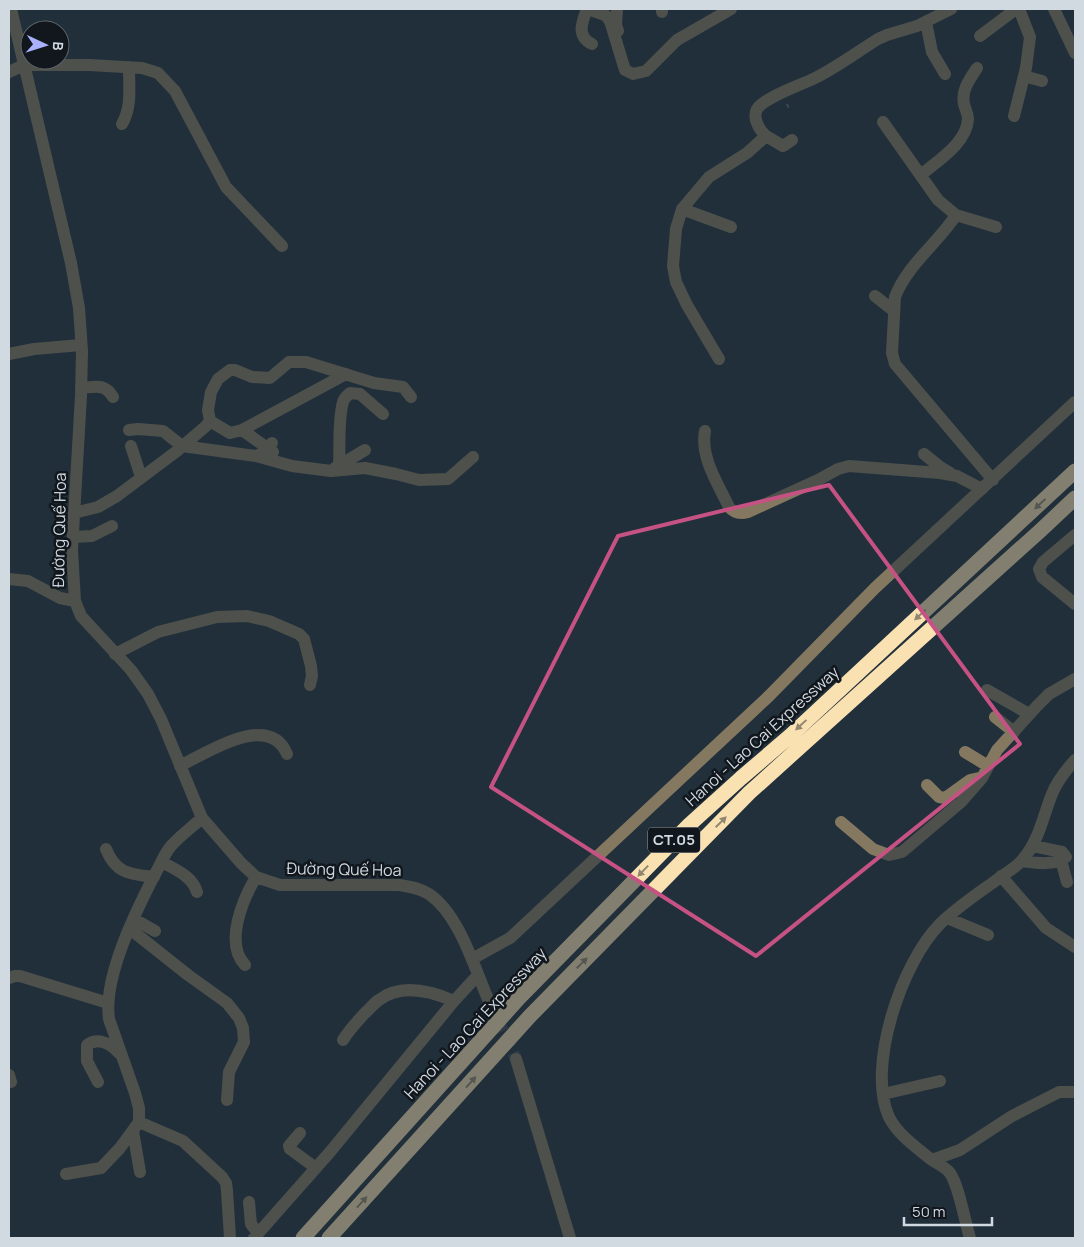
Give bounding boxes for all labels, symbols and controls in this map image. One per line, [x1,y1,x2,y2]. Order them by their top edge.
north arrow [20,20,70,70]
text: B [49,41,68,51]
street label: Đường Quế Hoa [47,472,71,588]
one-way arrow [1034,498,1046,510]
one-way arrow [915,609,927,621]
street label: Hanoi - Lao Cai Expressway [680,661,844,811]
one-way arrow [796,719,808,731]
one-way arrow [714,817,726,829]
road number: CT.05 [648,828,700,852]
street label: Đường Quế Hoa [286,857,402,881]
one-way arrow [638,865,650,877]
street label: Hanoi - Lao Cai Expressway [399,942,552,1104]
one-way arrow [576,957,588,969]
one-way arrow [465,1076,477,1088]
scale bar [904,1194,992,1226]
one-way arrow [356,1197,368,1209]
text: 50 m [912,1201,946,1222]

